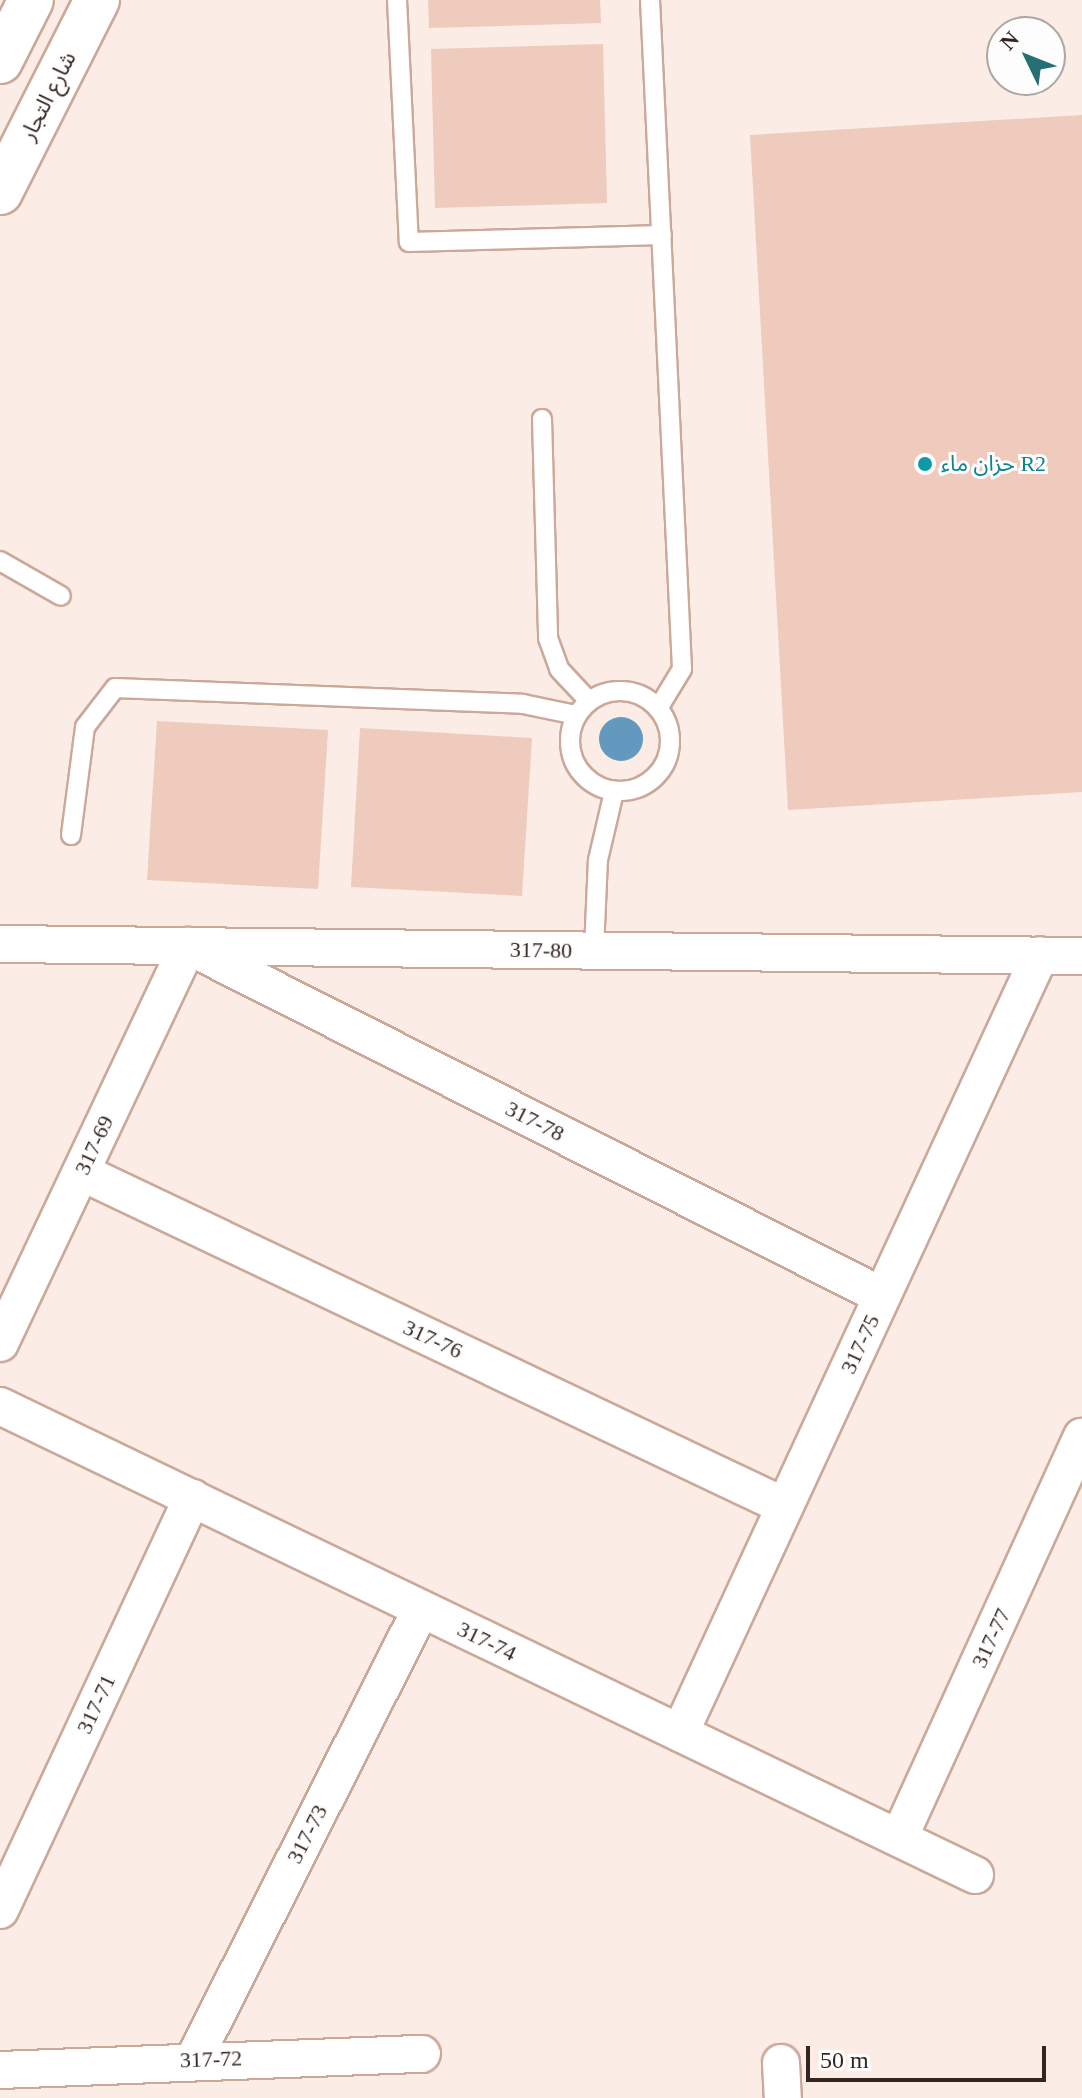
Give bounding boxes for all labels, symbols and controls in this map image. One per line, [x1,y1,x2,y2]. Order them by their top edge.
north arrow [986,16,1066,96]
text: N [995,26,1024,55]
street label: شارع التجار [14,47,82,145]
place label: حزان ماء R2 [941,451,1046,477]
marker: حزان ماء R2 [916,455,934,473]
street label: 317-80 [510,936,572,964]
street label: 317-78 [501,1095,569,1147]
street label: 317-69 [69,1111,119,1179]
street label: 317-75 [835,1310,885,1378]
street label: 317-76 [399,1314,467,1364]
street label: 317-77 [966,1604,1016,1672]
street label: 317-74 [453,1615,521,1667]
street label: 317-71 [71,1670,121,1738]
street label: 317-73 [281,1800,333,1868]
scale bar [810,2030,1050,2080]
street label: 317-72 [179,2045,243,2073]
text: 50 m [820,2047,869,2073]

